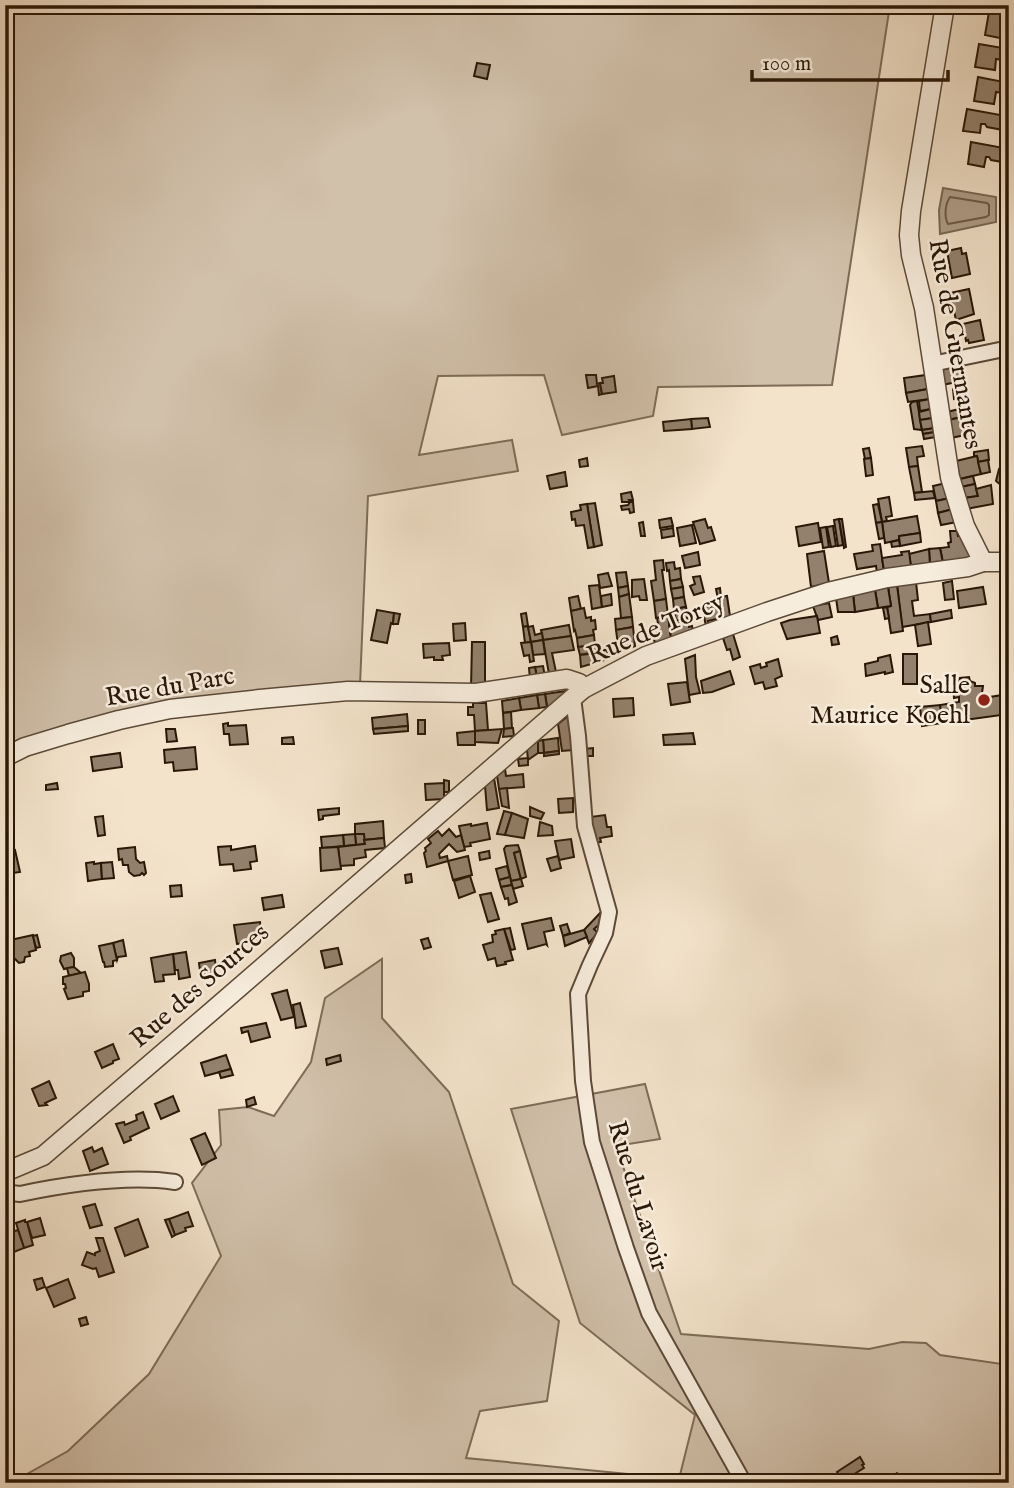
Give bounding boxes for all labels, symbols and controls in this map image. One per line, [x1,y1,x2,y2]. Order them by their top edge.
scale bar [752,38,948,82]
text: 100 m [762,51,811,78]
street label: Rue de Guermantes [920,236,990,452]
street label: Rue de Torcy [582,585,730,673]
street label: Rue du Parc [103,659,237,715]
place label: Salle Maurice Koehl [810,669,971,732]
marker: Salle Maurice Koehl [976,692,992,708]
street label: Rue des Sources [124,917,276,1055]
street label: Rue du Lavoir [600,1117,677,1275]

